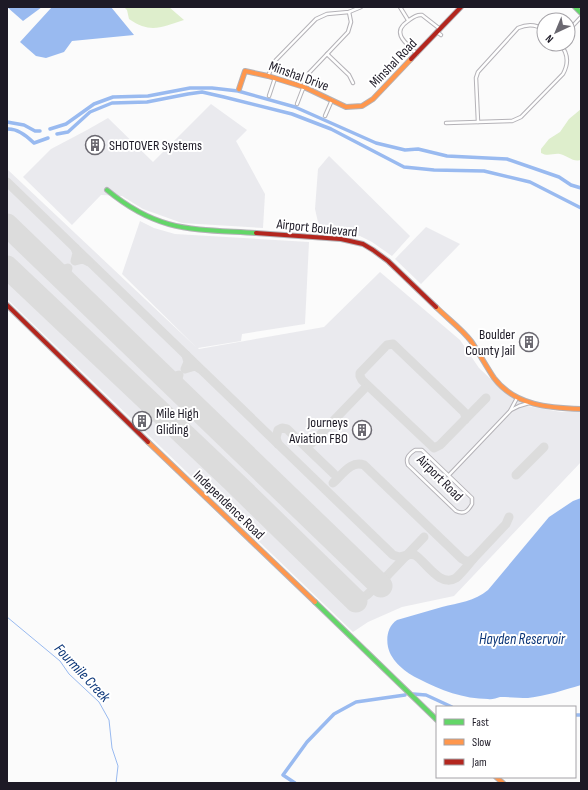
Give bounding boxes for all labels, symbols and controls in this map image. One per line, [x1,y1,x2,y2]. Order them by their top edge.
north arrow [536,12,576,52]
text: N [543,32,556,46]
street label: Minshal Road [366,35,421,91]
street label: Minshal Drive [267,57,331,95]
building icon: SHOTOVER Systems [84,134,106,156]
place label: SHOTOVER Systems [109,137,202,154]
street label: Airport Boulevard [275,215,358,241]
place label: Boulder County Jail [465,326,515,359]
building icon: Boulder County Jail [518,331,540,353]
place label: Mile High Gliding [156,405,199,438]
building icon: Mile High Gliding [131,410,153,432]
place label: Journeys Aviation FBO [288,414,348,447]
building icon: Journeys Aviation FBO [351,419,373,441]
street label: Airport Road [413,451,467,505]
street label: Independence Road [190,467,268,543]
water label: Hayden Reservoir [479,630,566,649]
water label: Fourmile Creek [50,640,114,707]
legend [436,706,576,778]
text: Fast [472,715,489,730]
text: Slow [472,735,491,750]
text: Jam [471,755,487,770]

